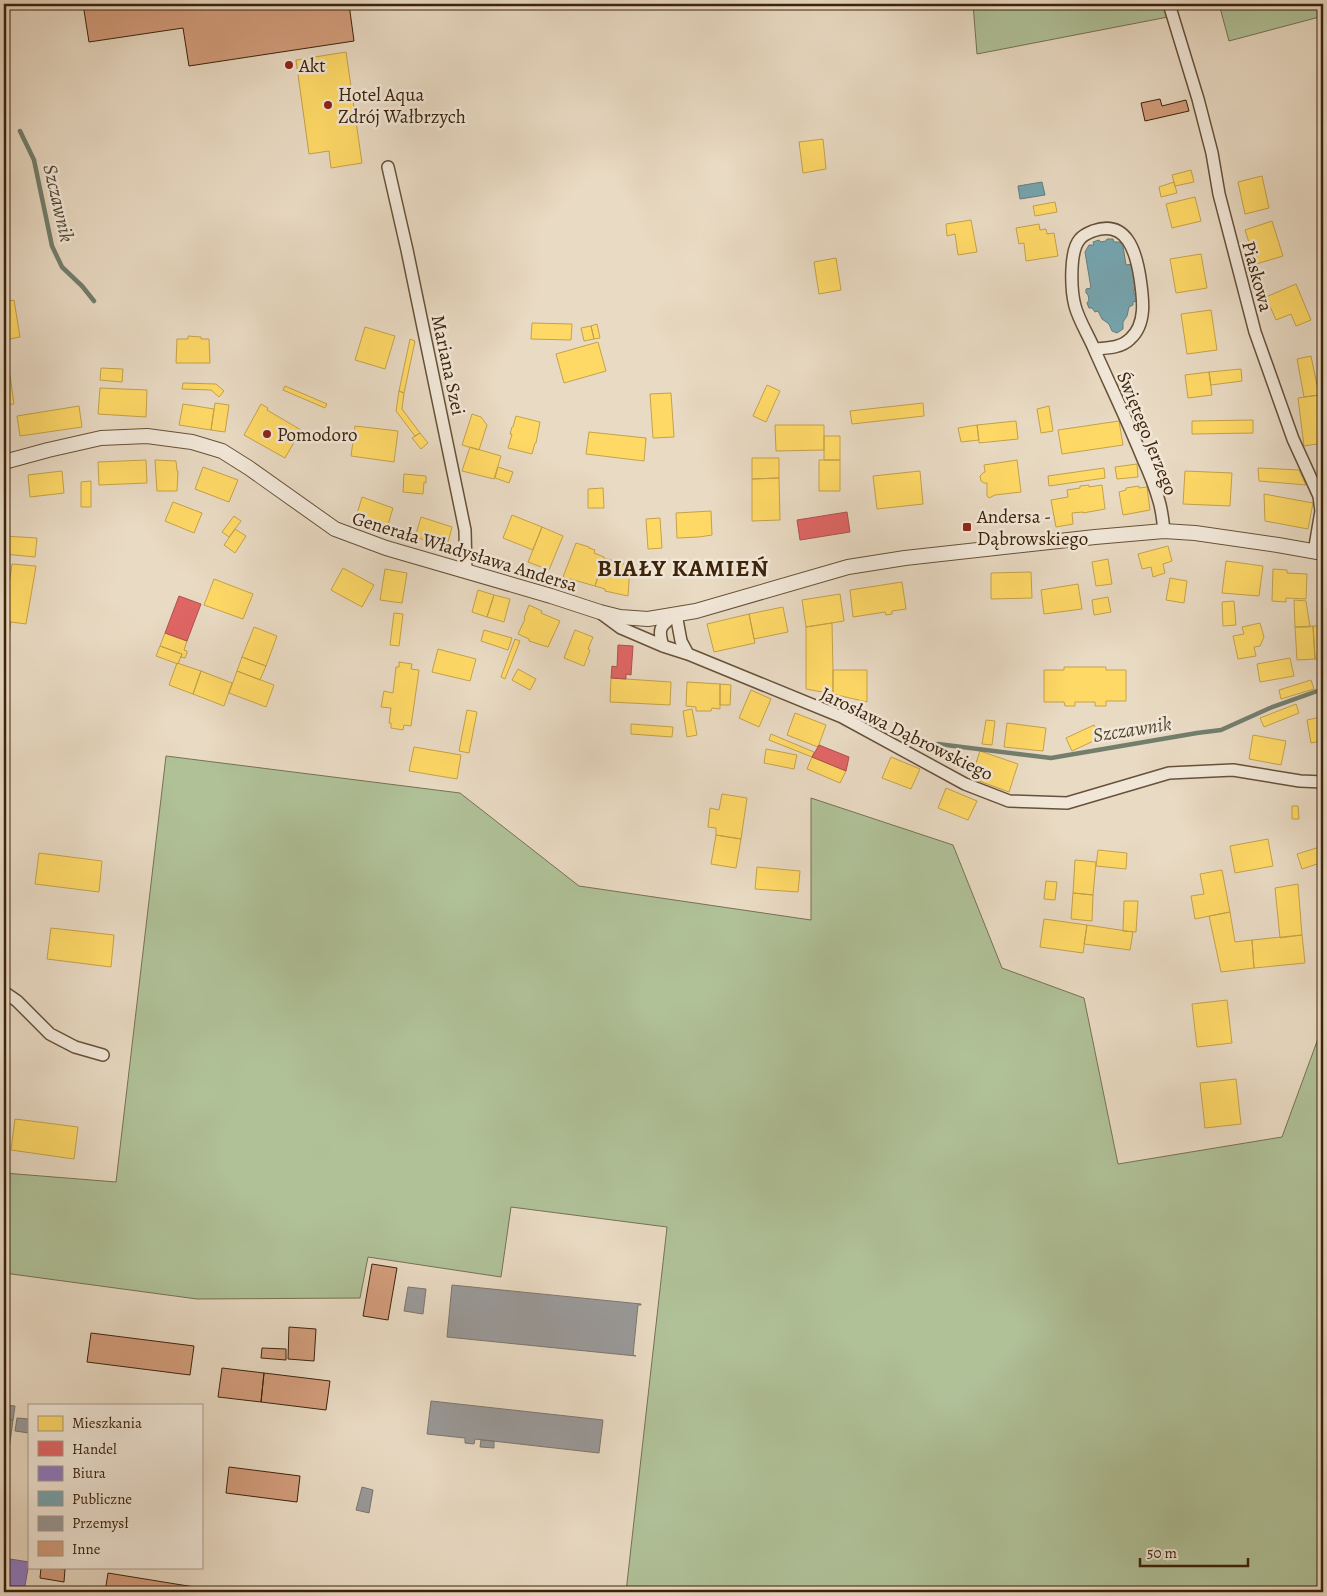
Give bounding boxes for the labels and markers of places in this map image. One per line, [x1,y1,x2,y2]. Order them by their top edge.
place label: Akt [298,53,325,79]
marker: Akt [283,59,295,71]
place label: Hotel Aqua Zdrój Wałbrzych [338,82,466,130]
marker: Hotel Aqua Zdrój Wałbrzych [322,99,334,111]
place label: Pomodoro [277,422,358,448]
marker: Pomodoro [261,428,273,440]
place label: Andersa - Dąbrowskiego [976,504,1088,552]
marker: Andersa - Dąbrowskiego [961,521,973,533]

